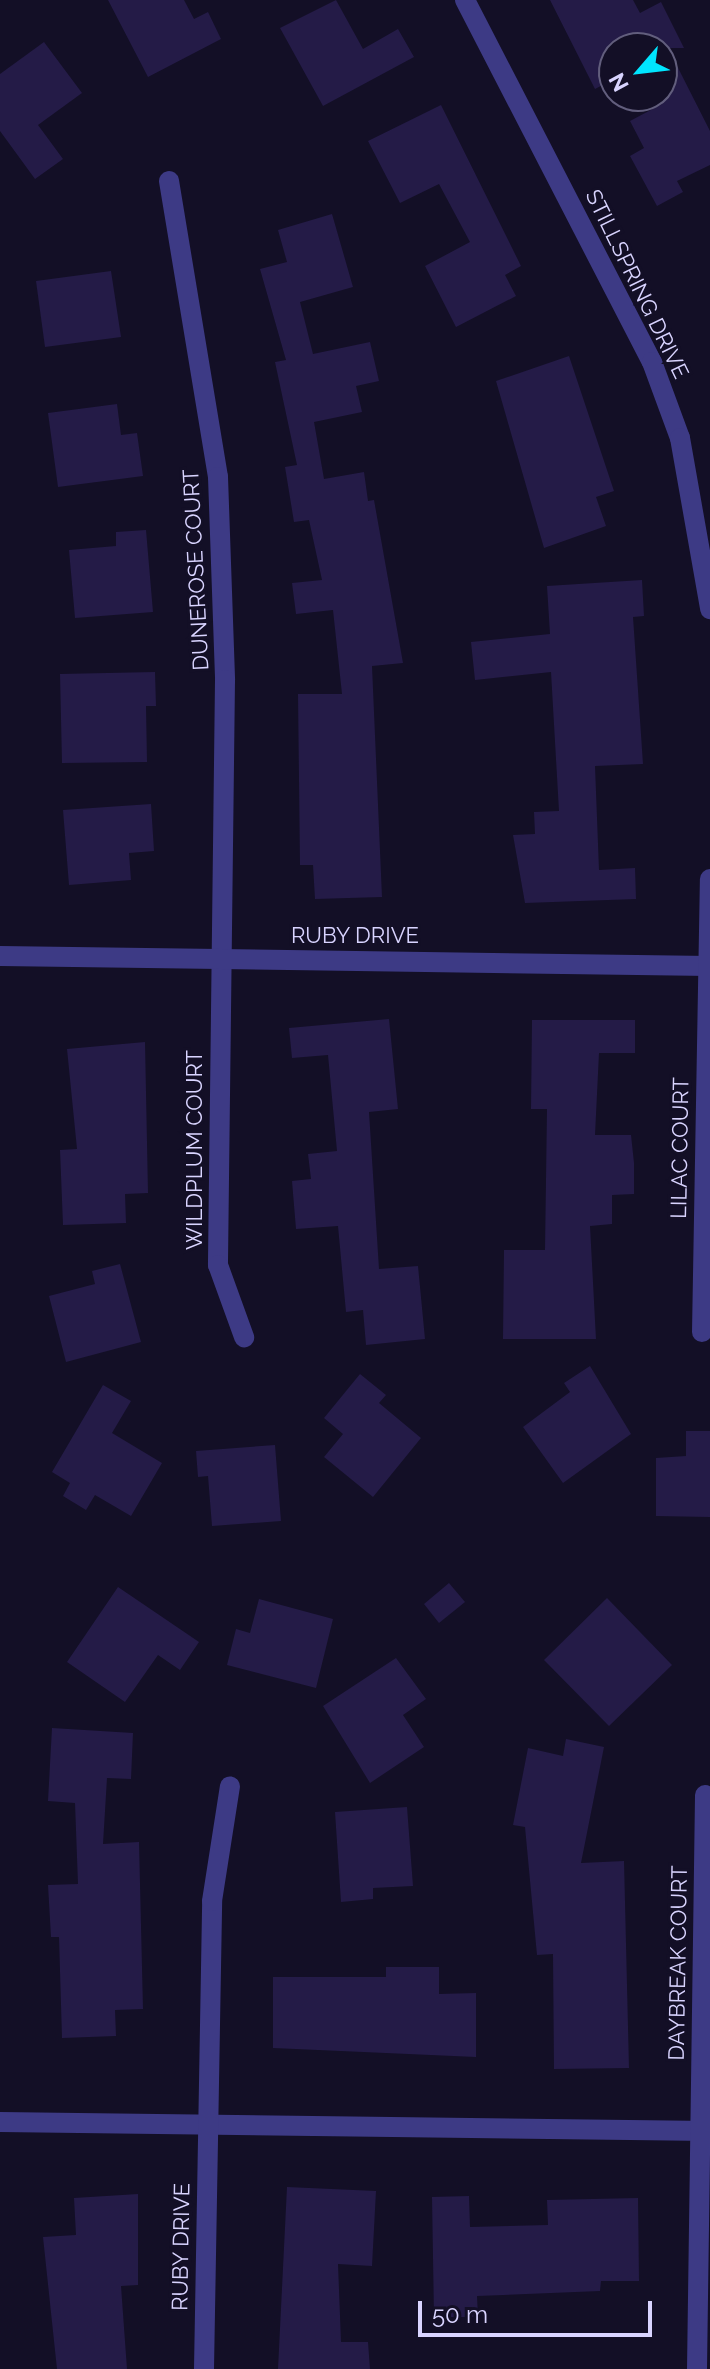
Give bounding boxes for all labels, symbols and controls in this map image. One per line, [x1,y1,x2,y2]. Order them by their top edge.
north arrow [598,32,678,112]
text: N [603,69,634,96]
street label: STILLSPRING DRIVE [580,185,694,383]
street label: DUNEROSE COURT [178,469,214,671]
street label: RUBY DRIVE [291,923,419,949]
street label: WILDPLUM COURT [182,1050,208,1250]
street label: LILAC COURT [666,1077,694,1219]
street label: DAYBREAK COURT [663,1865,693,2061]
street label: RUBY DRIVE [167,2182,195,2312]
scale bar [422,2285,656,2335]
text: 50 m [432,2300,488,2329]

